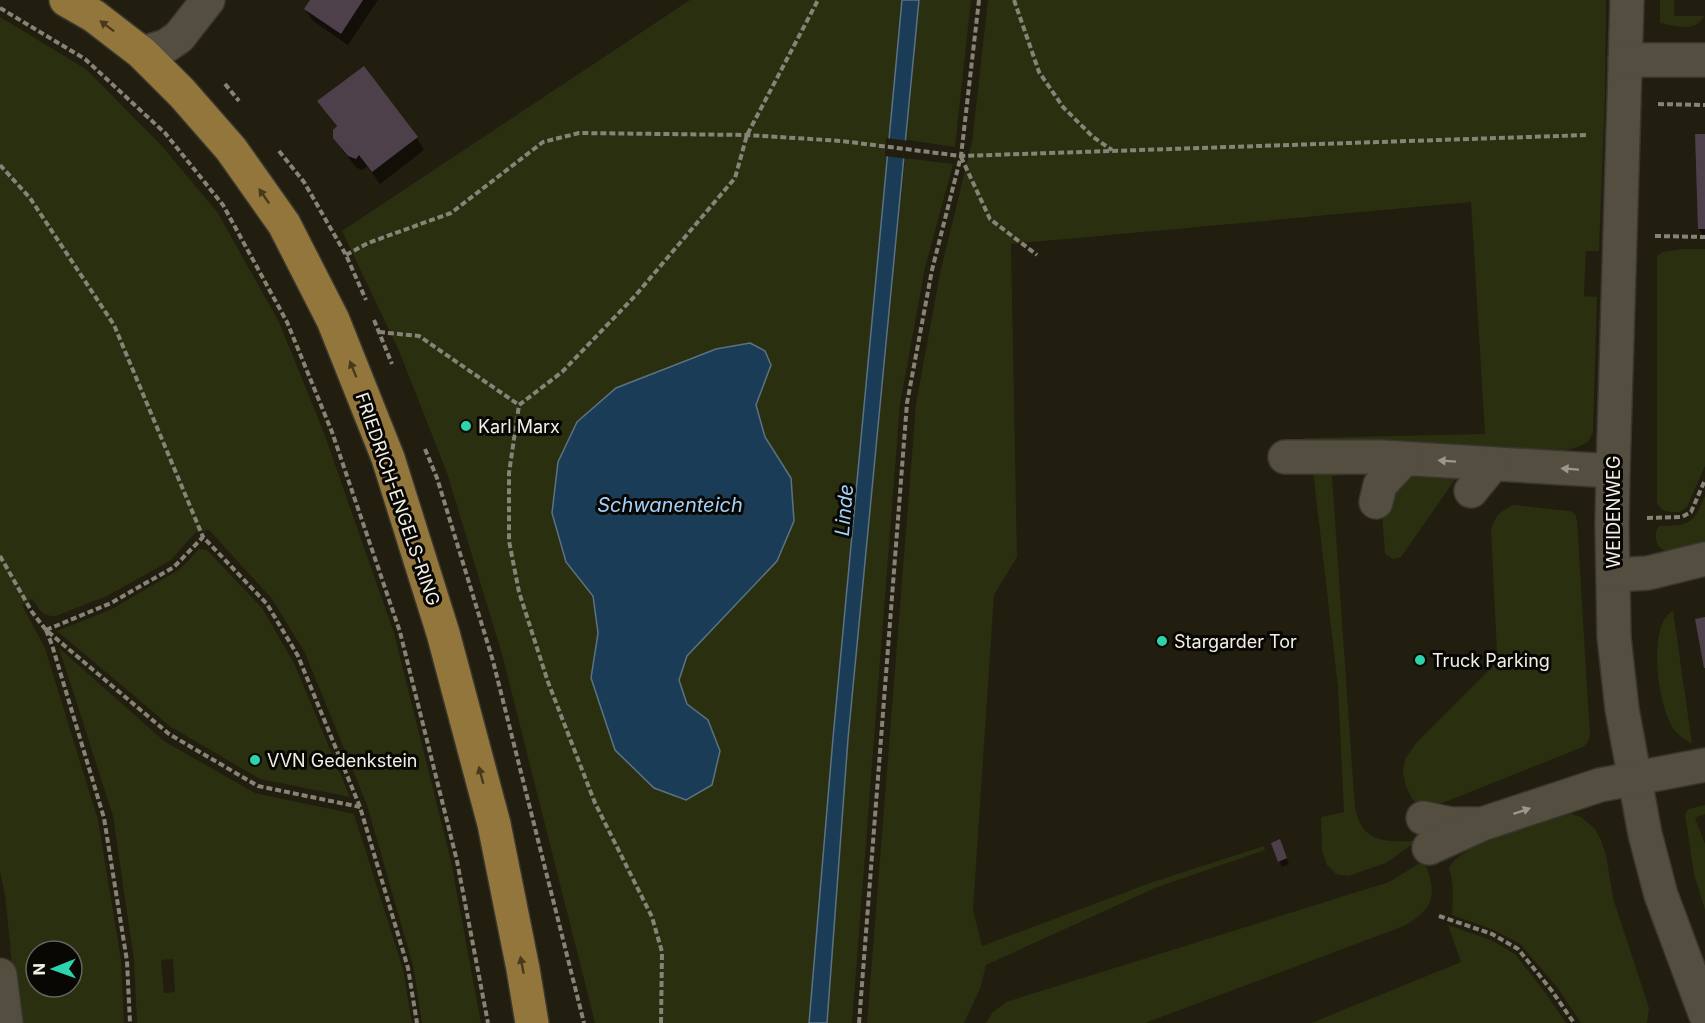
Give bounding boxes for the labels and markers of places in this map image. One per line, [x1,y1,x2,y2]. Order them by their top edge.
place label: Karl Marx [478,416,560,437]
marker: Karl Marx [459,419,473,433]
place label: Stargarder Tor [1174,631,1297,652]
marker: Stargarder Tor [1155,634,1169,648]
place label: Truck Parking [1432,650,1550,671]
marker: Truck Parking [1413,653,1427,667]
place label: VVN Gedenkstein [267,750,417,771]
marker: VVN Gedenkstein [248,753,262,767]

